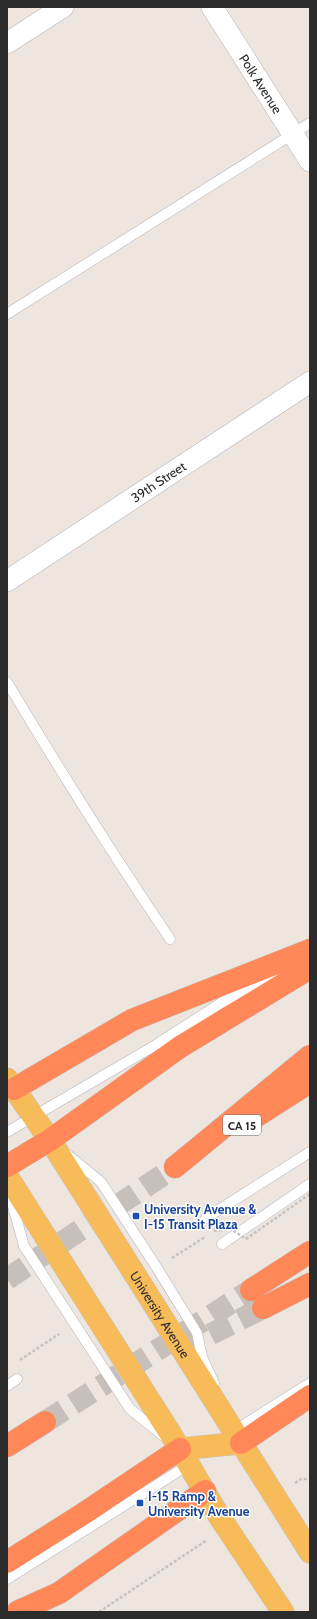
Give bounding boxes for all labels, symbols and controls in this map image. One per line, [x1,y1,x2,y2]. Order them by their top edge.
street label: Polk Avenue [236,51,286,117]
street label: 39th Street [128,458,189,505]
road number: CA 15 [223,1115,261,1135]
place label: University Avenue & I-15 Transit Plaza [144,1201,257,1232]
marker: University Avenue & I-15 Transit Plaza [131,1211,141,1221]
street label: University Avenue [127,1268,194,1361]
place label: I-15 Ramp & University Avenue [148,1488,250,1519]
marker: I-15 Ramp & University Avenue [135,1498,145,1508]

